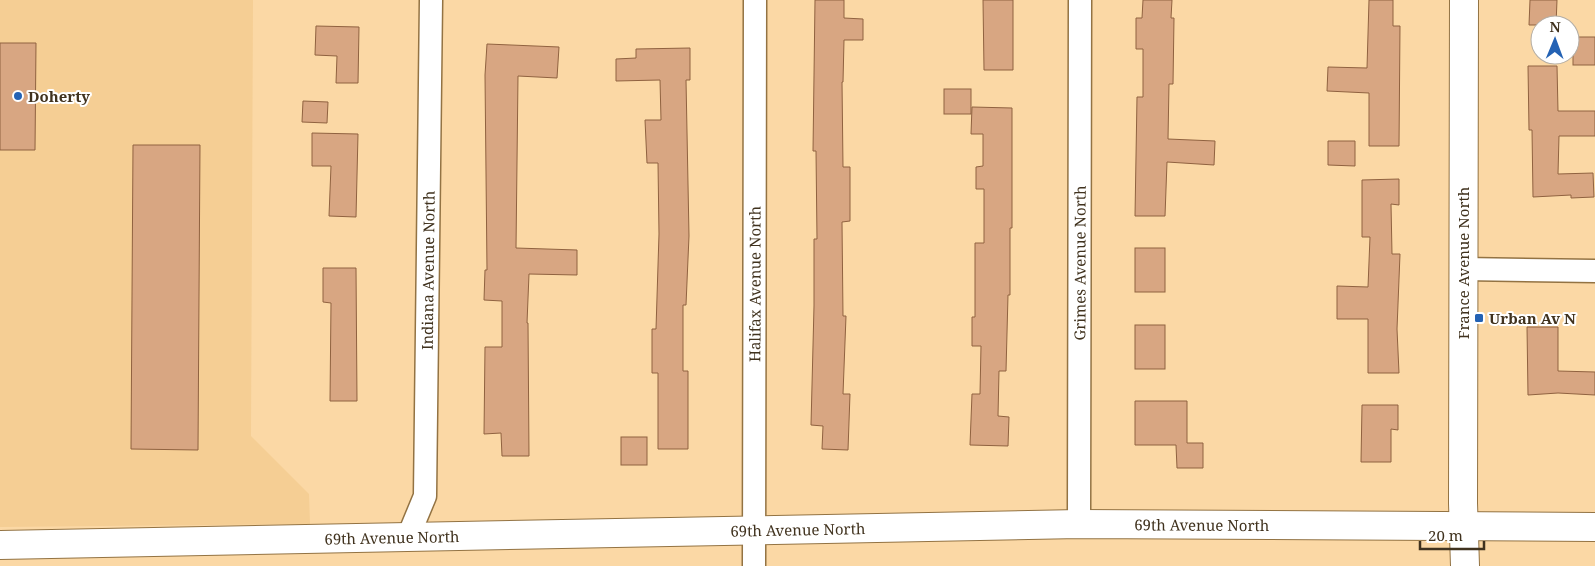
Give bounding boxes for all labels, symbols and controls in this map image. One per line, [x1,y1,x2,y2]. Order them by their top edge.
north arrow [1530,15,1580,65]
text: N [1550,17,1561,36]
place label: Doherty [28,86,90,106]
marker: Doherty [12,90,24,102]
street label: Grimes Avenue North [1069,185,1090,341]
street label: France Avenue North [1453,186,1473,339]
street label: Indiana Avenue North [417,190,439,350]
street label: Halifax Avenue North [744,206,765,362]
place label: Urban Av N [1489,308,1576,328]
marker: Urban Av N [1473,312,1485,324]
street label: 69th Avenue North [1134,514,1270,535]
street label: 69th Avenue North [730,518,866,541]
scale bar [1420,518,1484,550]
text: 20 m [1428,525,1463,545]
street label: 69th Avenue North [324,526,460,549]

